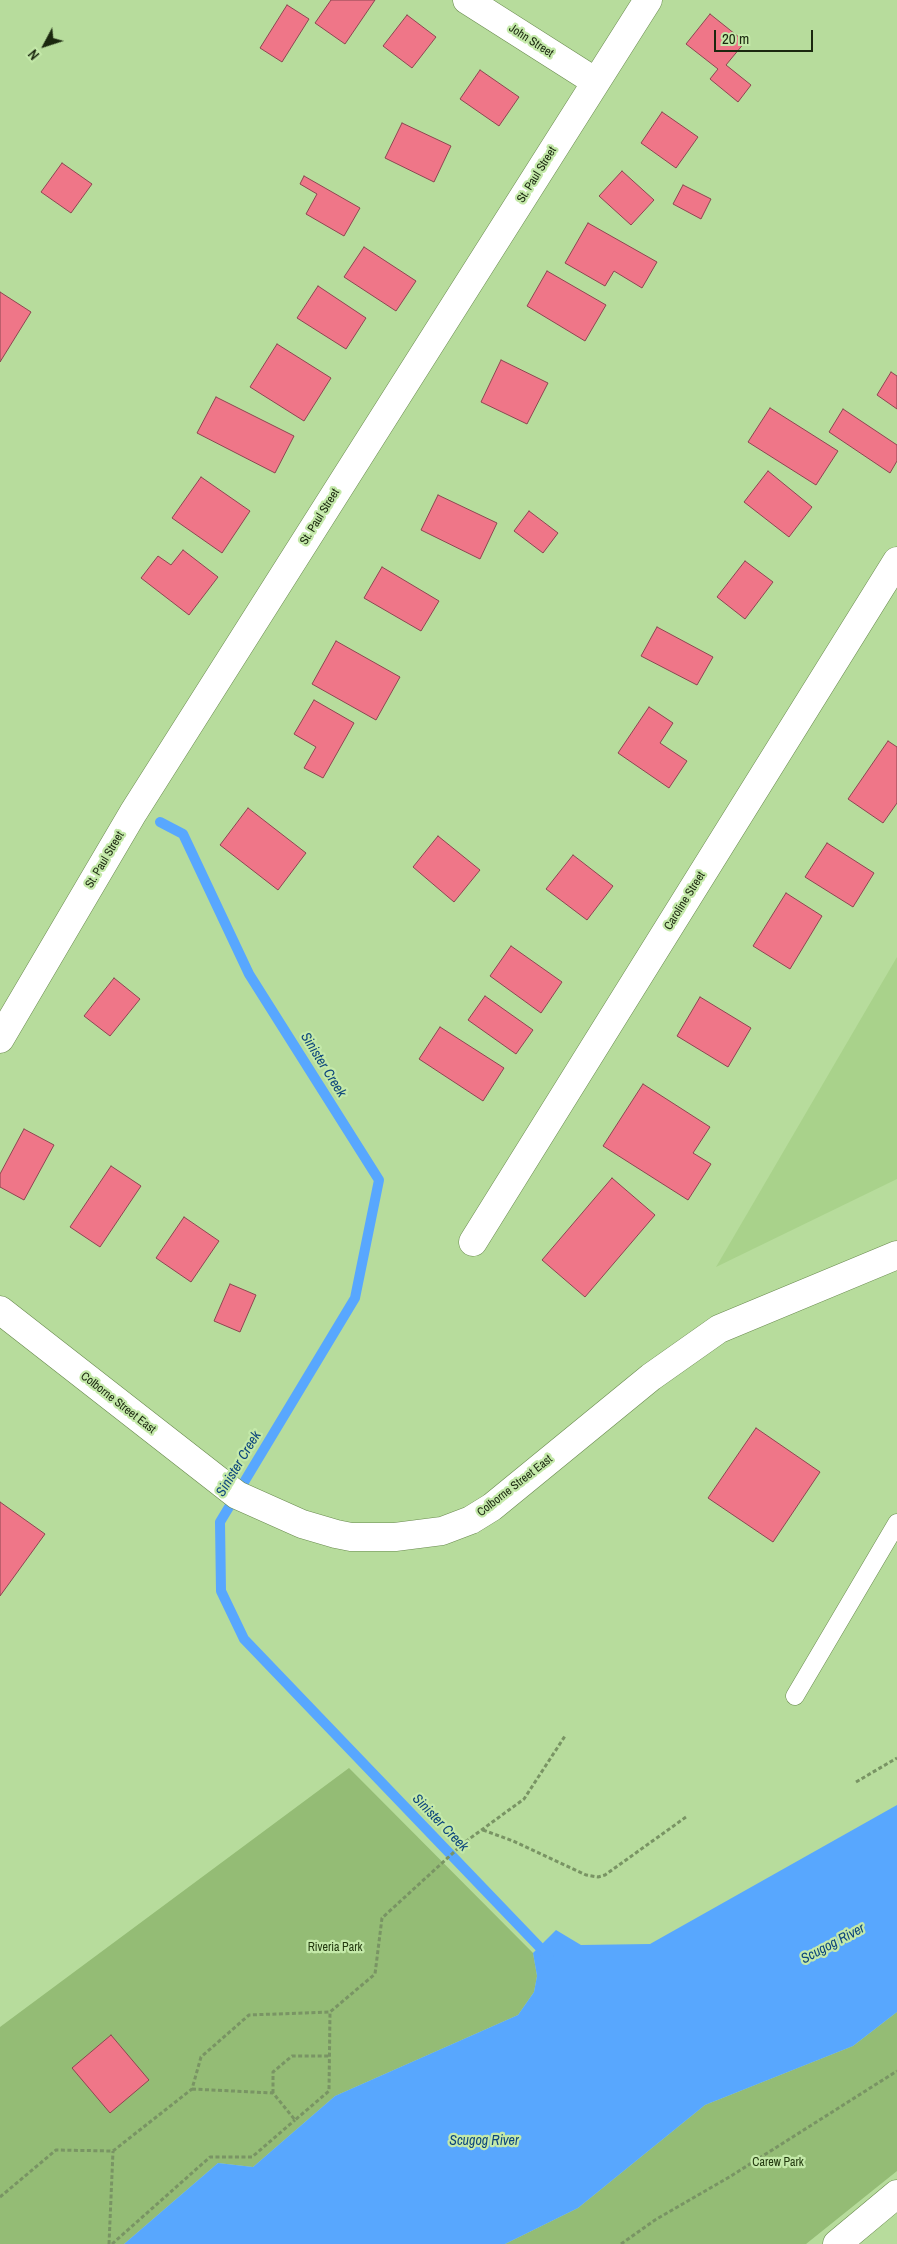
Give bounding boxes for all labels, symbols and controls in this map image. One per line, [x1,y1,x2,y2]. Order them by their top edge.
north arrow [20,20,70,70]
scale bar [717,20,816,52]
street label: John Street [506,21,556,61]
text: 20 m [722,28,749,49]
text: N [24,46,43,64]
street label: St. Paul Street [514,144,560,206]
street label: St. Paul Street [297,486,343,548]
street label: St. Paul Street [82,829,128,891]
street label: Caroline Street [661,869,709,933]
water label: Sinister Creek [296,1029,350,1101]
street label: Colborne Street East [78,1369,158,1437]
water label: Sinister Creek [213,1428,265,1500]
street label: Colborne Street East [475,1452,555,1520]
water label: Sinister Creek [408,1791,472,1855]
water label: Scugog River [798,1920,868,1968]
park label: Riveria Park [308,1941,362,1955]
water label: Scugog River [449,2133,519,2149]
park label: Carew Park [752,2156,804,2170]

